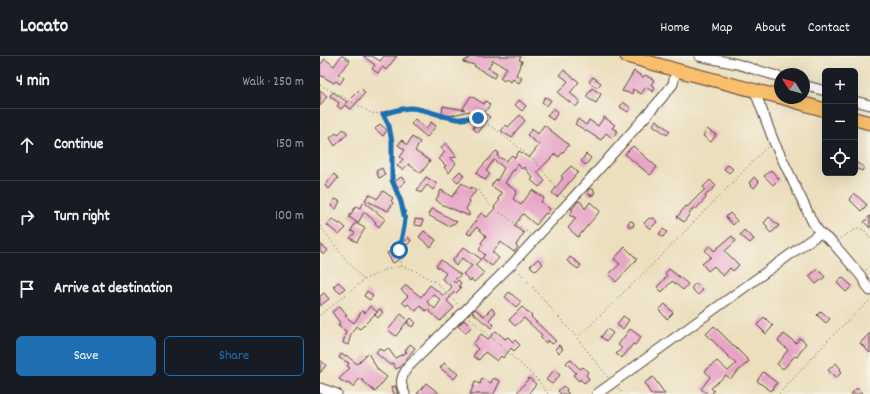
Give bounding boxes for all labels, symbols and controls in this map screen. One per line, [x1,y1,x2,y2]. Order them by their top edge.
text: Locato [20,14,68,41]
text: Home [660,18,689,38]
text: Map [711,18,733,38]
text: About [755,18,786,38]
text: Contact [808,18,850,38]
north arrow [774,68,810,104]
map controls [822,68,858,176]
button: + [822,68,858,104]
text: 4 min [16,70,50,94]
text: Walk · 250 m [242,73,304,92]
button: − [822,104,858,140]
route end [469,109,487,127]
icon: ahead [16,134,38,156]
text: Continue [54,134,103,156]
text: 150 m [276,135,304,154]
button: locate [822,140,858,176]
icon: right [16,206,38,228]
text: Turn right [54,206,110,228]
text: 100 m [275,207,304,226]
route start [390,241,408,259]
icon: arrive [16,278,38,300]
text: Arrive at destination [54,278,172,300]
button: Save [16,336,156,376]
button: Share [164,336,304,376]

